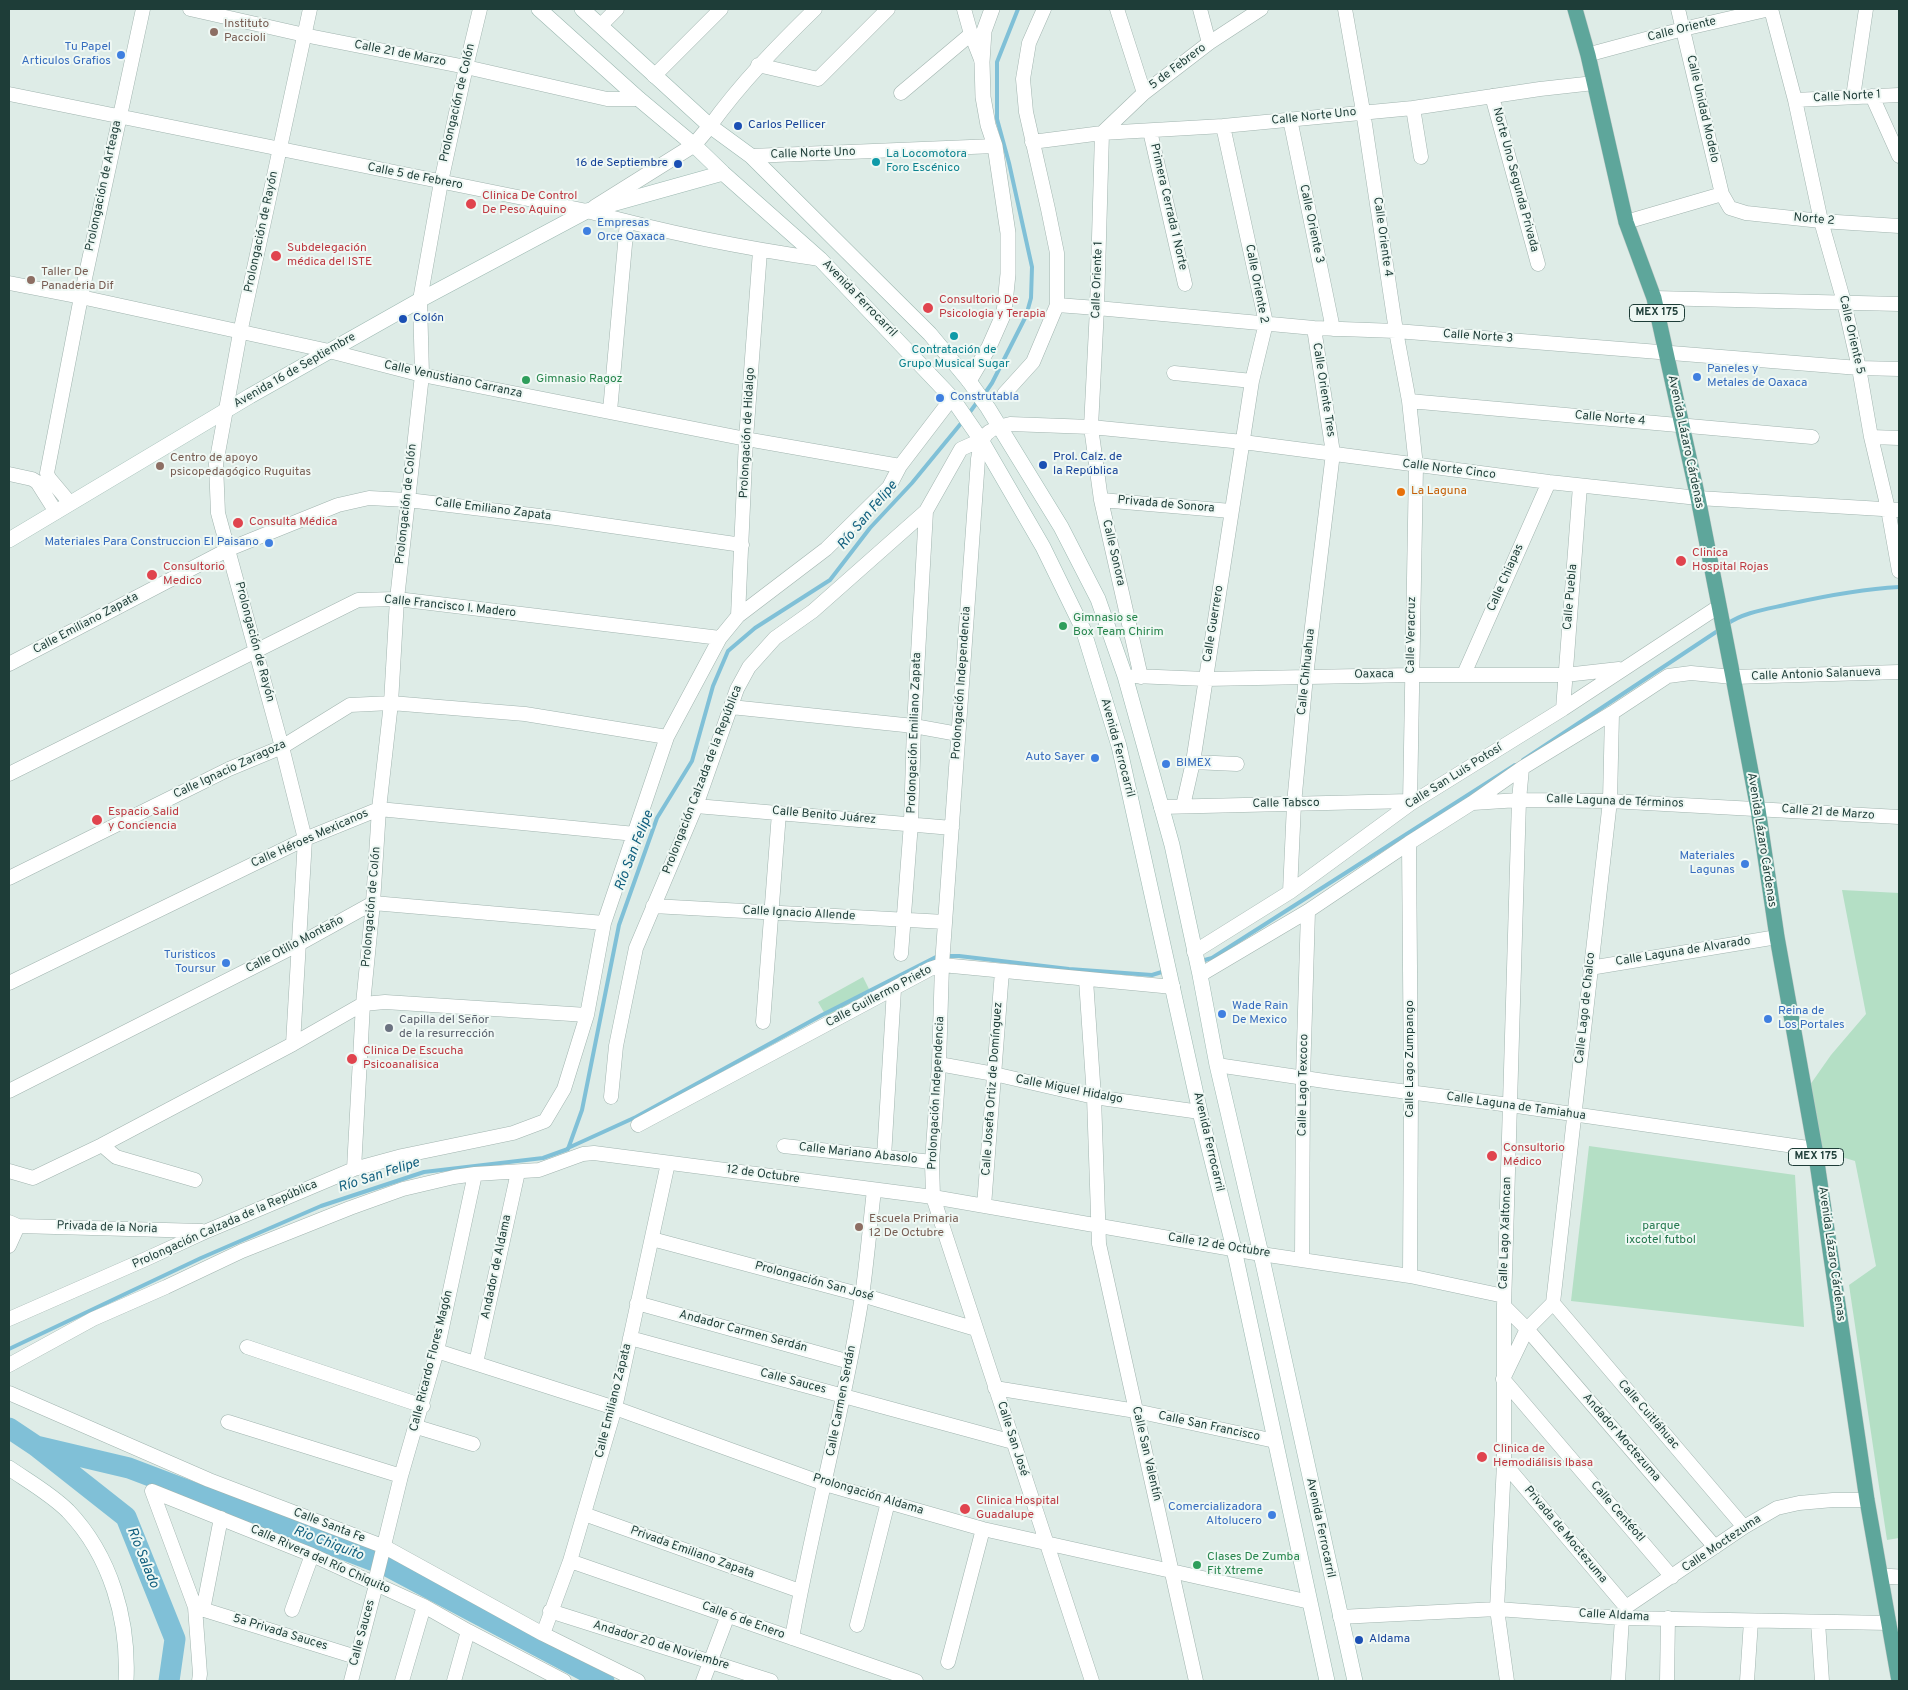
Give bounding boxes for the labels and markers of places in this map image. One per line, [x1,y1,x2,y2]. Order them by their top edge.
place label: Instituto Paccioli [224,18,269,46]
marker: Instituto Paccioli [208,26,220,38]
place label: Tu Papel Articulos Grafios [22,41,111,69]
marker: Tu Papel Articulos Grafios [115,49,127,61]
place label: Carlos Pellicer [748,119,826,133]
marker: Carlos Pellicer [732,120,744,132]
place label: La Locomotora Foro Escénico [886,148,967,176]
marker: La Locomotora Foro Escénico [870,156,882,168]
place label: 16 de Septiembre [576,157,668,171]
marker: 16 de Septiembre [672,158,684,170]
place label: Clinica De Control De Peso Aquino [482,190,577,218]
marker: Clinica De Control De Peso Aquino [464,197,478,211]
place label: Empresas Orce Oaxaca [597,217,665,245]
marker: Empresas Orce Oaxaca [581,225,593,237]
place label: Subdelegación médica del ISTE [287,242,372,270]
marker: Subdelegación médica del ISTE [269,249,283,263]
place label: Taller De Panaderia Dif [41,266,113,294]
marker: Taller De Panaderia Dif [25,274,37,286]
place label: Consultorio De Psicologia y Terapia [939,294,1046,322]
marker: Consultorio De Psicologia y Terapia [921,301,935,315]
place label: Colón [413,312,444,326]
marker: Colón [397,313,409,325]
marker: Contratación de Grupo Musical Sugar [948,330,960,342]
place label: Contratación de Grupo Musical Sugar [898,344,1010,372]
place label: Paneles y Metales de Oaxaca [1707,363,1807,391]
marker: Paneles y Metales de Oaxaca [1691,371,1703,383]
place label: Gimnasio Ragoz [536,373,623,387]
marker: Gimnasio Ragoz [520,374,532,386]
place label: Construtabla [950,391,1019,405]
marker: Construtabla [934,392,946,404]
place label: Prol. Calz. de la República [1053,451,1122,479]
place label: Centro de apoyo psicopedagógico Ruguitas [170,452,311,480]
marker: Prol. Calz. de la República [1037,459,1049,471]
marker: Centro de apoyo psicopedagógico Ruguitas [154,460,166,472]
place label: La Laguna [1411,485,1467,499]
marker: La Laguna [1395,486,1407,498]
marker: Consulta Médica [231,516,245,530]
place label: Consulta Médica [249,516,337,530]
place label: Materiales Para Construccion El Paisano [45,536,259,550]
marker: Materiales Para Construccion El Paisano [263,537,275,549]
place label: Clinica Hospital Rojas [1692,547,1769,575]
marker: Clinica Hospital Rojas [1674,554,1688,568]
place label: Consultorio Medico [163,561,225,589]
marker: Consultorio Medico [145,568,159,582]
place label: Gimnasio se Box Team Chirim [1073,612,1164,640]
marker: Gimnasio se Box Team Chirim [1057,620,1069,632]
place label: Auto Sayer [1025,751,1085,765]
marker: Auto Sayer [1089,752,1101,764]
place label: BIMEX [1176,757,1211,771]
marker: BIMEX [1160,758,1172,770]
place label: Espacio Salid y Conciencia [108,806,179,834]
marker: Espacio Salid y Conciencia [90,813,104,827]
place label: Materiales Lagunas [1680,850,1735,878]
marker: Materiales Lagunas [1739,858,1751,870]
place label: Turisticos Toursur [164,949,216,977]
marker: Turisticos Toursur [220,957,232,969]
place label: Wade Rain De Mexico [1232,1000,1288,1028]
place label: Reina de Los Portales [1778,1005,1845,1033]
marker: Wade Rain De Mexico [1216,1008,1228,1020]
marker: Reina de Los Portales [1762,1013,1774,1025]
place label: Capilla del Señor de la resurrección [399,1014,495,1042]
marker: Capilla del Señor de la resurrección [383,1022,395,1034]
place label: Clinica De Escucha Psicoanalisica [363,1045,463,1073]
marker: Clinica De Escucha Psicoanalisica [345,1052,359,1066]
place label: Consultorio Médico [1503,1142,1565,1170]
marker: Consultorio Médico [1485,1149,1499,1163]
place label: Escuela Primaria 12 De Octubre [869,1213,959,1241]
marker: Escuela Primaria 12 De Octubre [853,1221,865,1233]
place label: Clinica de Hemodiálisis Ibasa [1493,1443,1593,1471]
marker: Clinica de Hemodiálisis Ibasa [1475,1450,1489,1464]
place label: Clinica Hospital Guadalupe [976,1495,1059,1523]
place label: Comercializadora Altolucero [1168,1501,1262,1529]
marker: Clinica Hospital Guadalupe [958,1502,972,1516]
marker: Comercializadora Altolucero [1266,1509,1278,1521]
place label: Clases De Zumba Fit Xtreme [1207,1551,1300,1579]
marker: Clases De Zumba Fit Xtreme [1191,1559,1203,1571]
place label: Aldama [1369,1633,1410,1647]
marker: Aldama [1353,1634,1365,1646]

